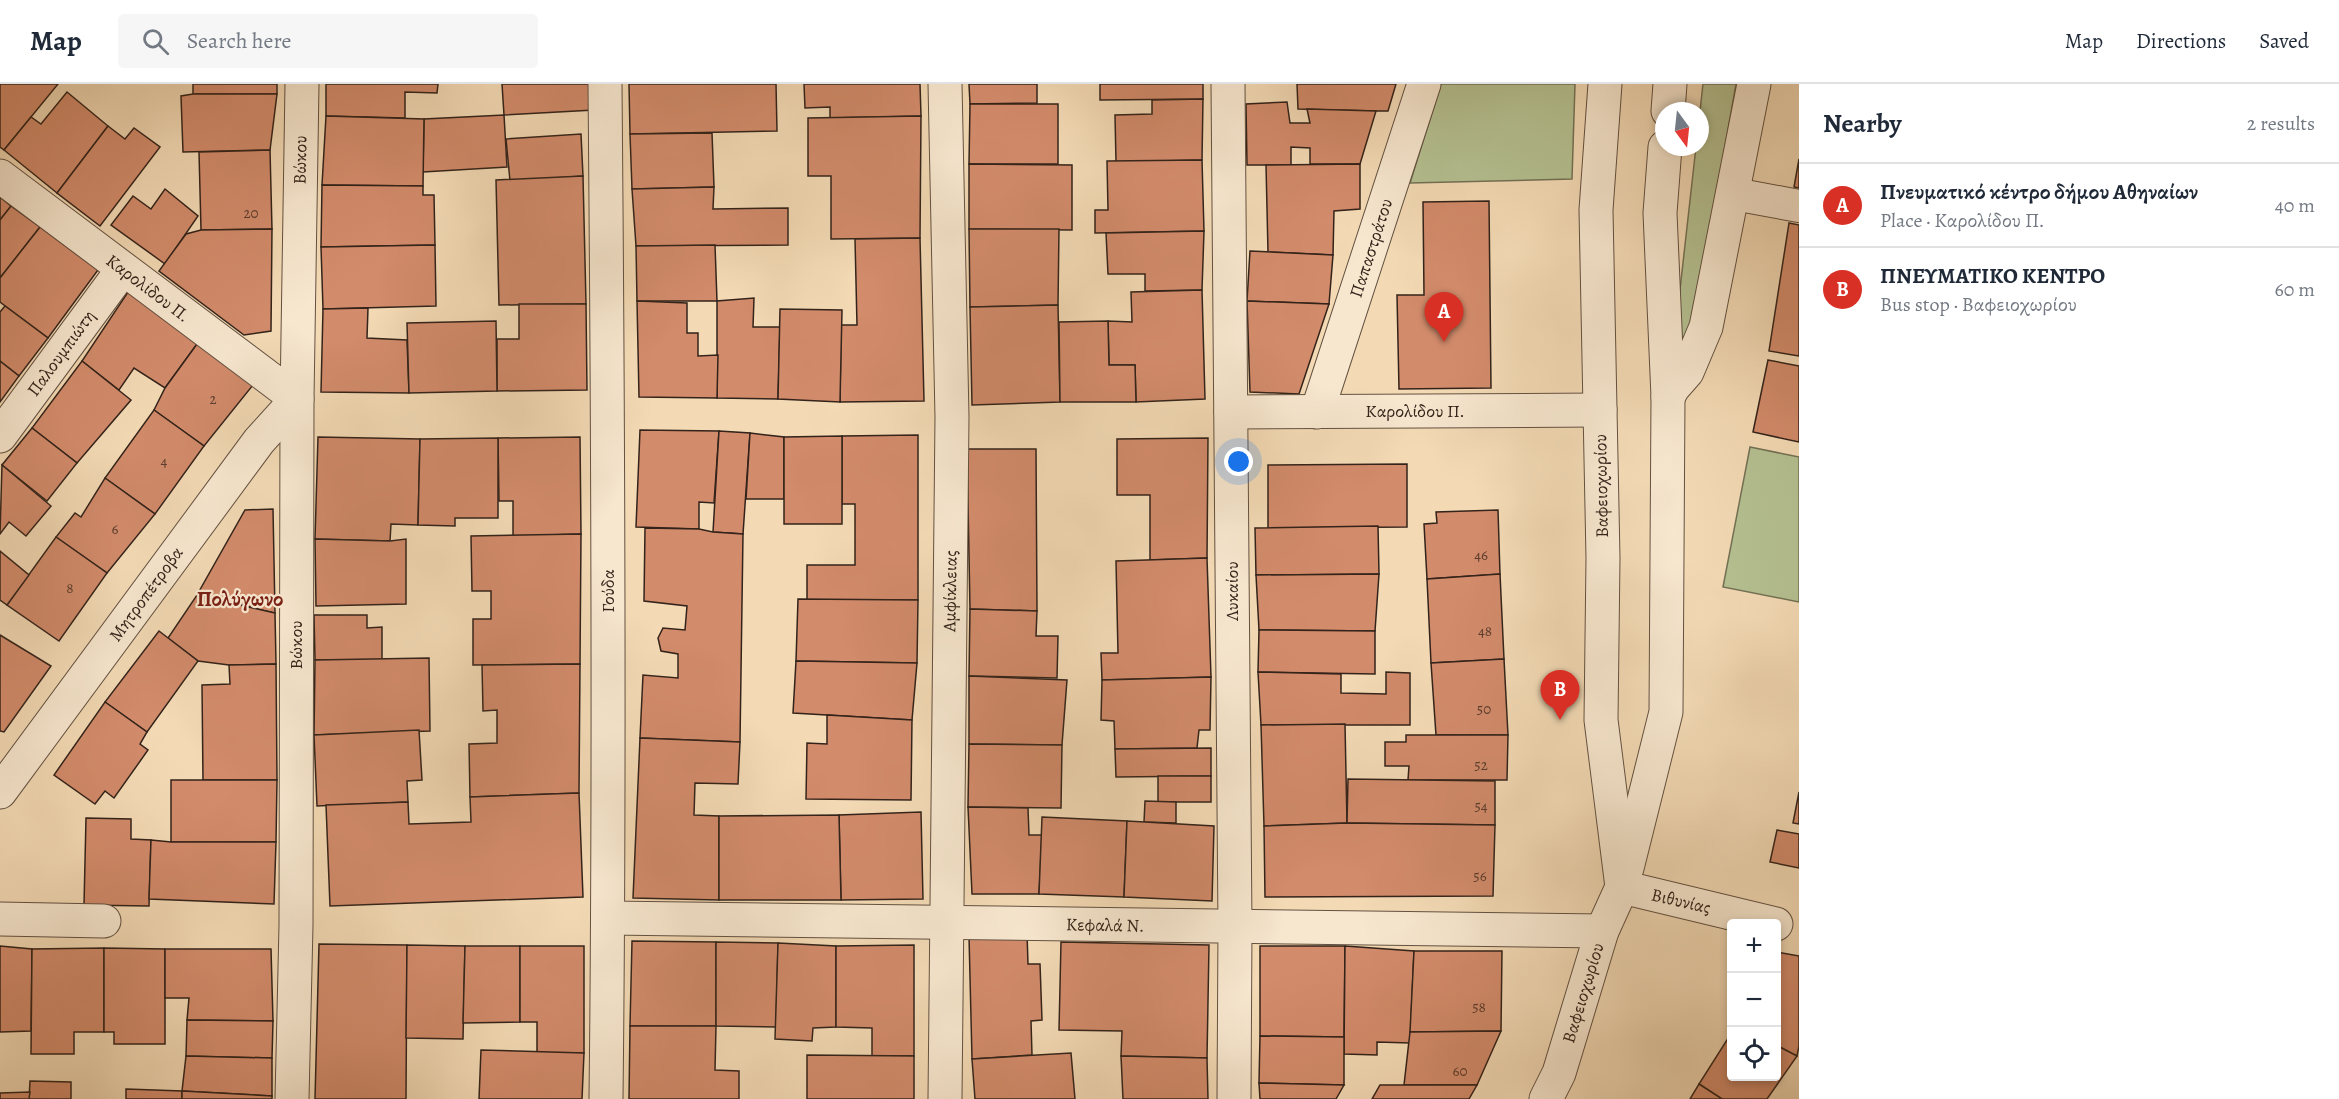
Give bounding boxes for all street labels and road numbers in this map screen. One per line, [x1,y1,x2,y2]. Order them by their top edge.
street label: Βώκου [288,135,312,185]
street label: Παπαστράτου [1344,195,1398,301]
street label: Καρολίδου Π. [101,249,195,327]
street label: Παλουμπιώτη [22,305,100,401]
street label: Καρολίδου Π. [1365,399,1465,423]
street label: Βαφειοχωρίου [1588,434,1614,538]
street label: Μητροπέτροβα [103,541,189,646]
street label: Αμφίκλειας [937,550,963,633]
street label: Λυκαίου [1220,561,1244,622]
street label: Γούδα [596,569,620,613]
street label: Βώκου [284,620,308,670]
street label: Βιθυνίας [1649,883,1713,919]
street label: Κεφαλά Ν. [1066,912,1144,938]
street label: Βαφειοχωρίου [1556,940,1610,1046]

